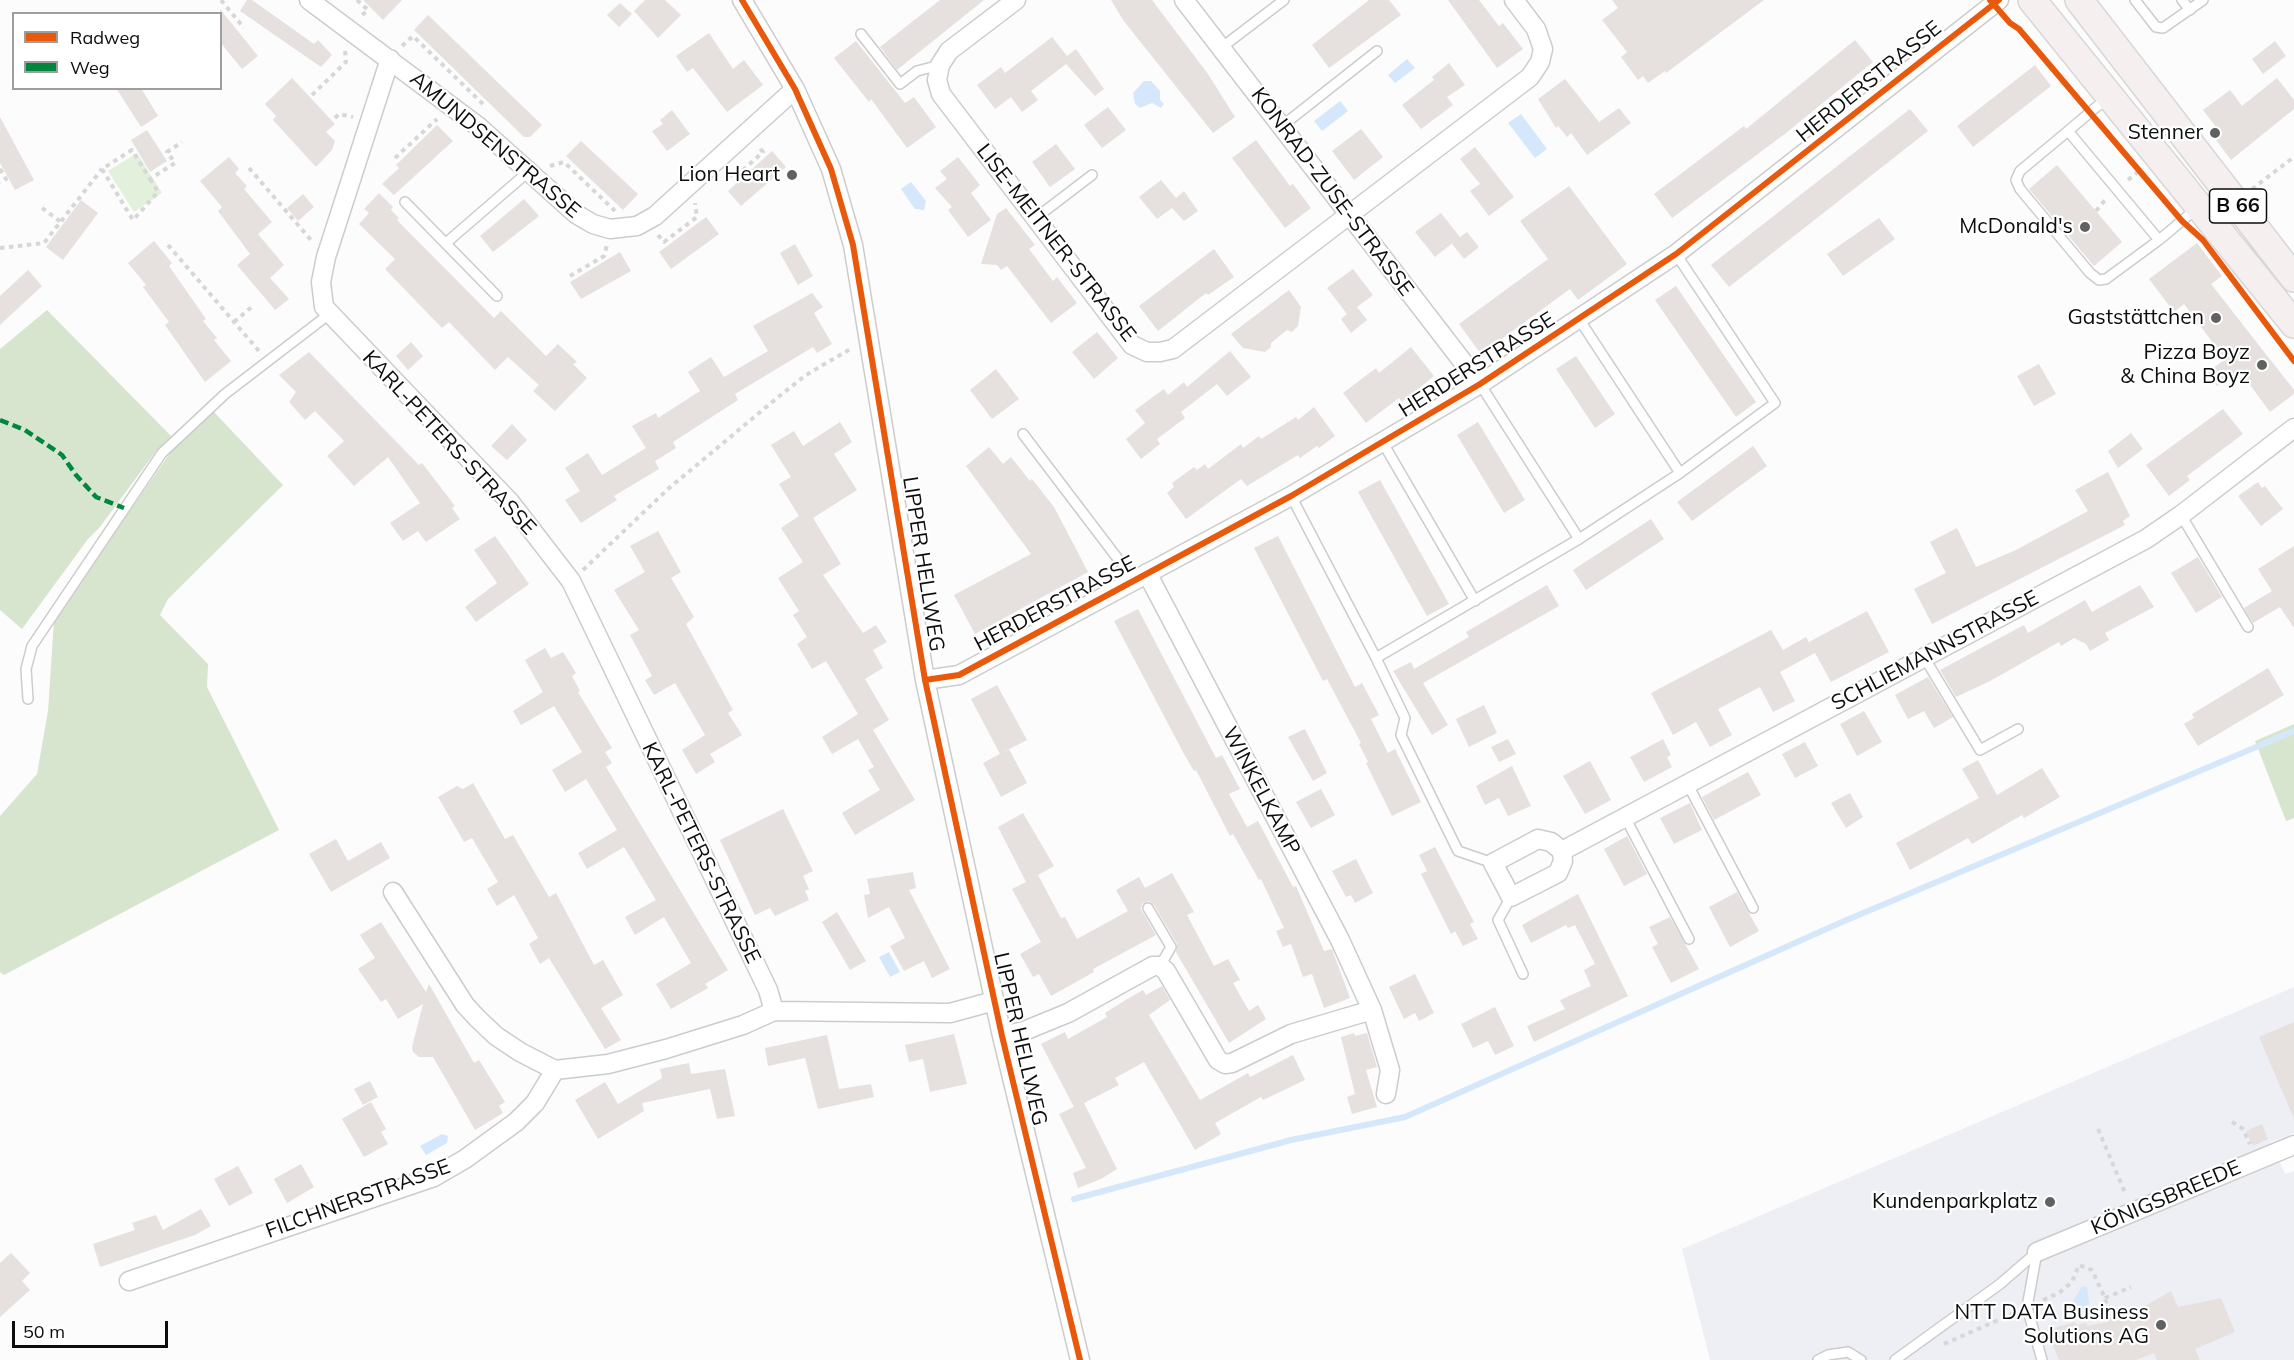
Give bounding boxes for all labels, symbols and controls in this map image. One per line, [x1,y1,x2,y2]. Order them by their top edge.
legend [12,12,222,90]
street label: HERDERSTRASSE [1791,16,1947,148]
text: Radweg [70,26,140,49]
text: Weg [70,56,110,79]
street label: AMUNDSENSTRASSE [405,66,585,224]
street label: KONRAD-ZUSE-STRASSE [1245,83,1419,301]
place label: Stenner [2128,120,2203,146]
marker: Stenner [2208,126,2222,140]
street label: LISE-MEITNER-STRASSE [971,139,1141,347]
place label: Lion Heart [678,162,780,188]
marker: Lion Heart [785,168,799,182]
road number: B 66 [2210,189,2266,223]
place label: McDonald's [1959,214,2073,240]
marker: McDonald's [2078,220,2092,234]
place label: Gaststättchen [2067,305,2204,331]
street label: HERDERSTRASSE [1394,307,1560,423]
marker: Gaststättchen [2209,311,2223,325]
place label: Pizza Boyz & China Boyz [2120,340,2250,390]
street label: KARL-PETERS-STRASSE [357,346,541,540]
marker: Pizza Boyz & China Boyz [2255,358,2269,372]
street label: LIPPER HELLWEG [897,475,949,653]
street label: HERDERSTRASSE [970,551,1140,657]
street label: SCHLIEMANNSTRASSE [1827,586,2043,716]
street label: WINKELKAMP [1217,723,1305,859]
street label: KARL-PETERS-STRASSE [636,738,766,968]
street label: LIPPER HELLWEG [988,950,1052,1128]
street label: FILCHNERSTRASSE [262,1154,454,1244]
street label: KÖNIGSBREEDE [2087,1155,2245,1241]
place label: Kundenparkplatz [1872,1189,2038,1215]
marker: Kundenparkplatz [2043,1195,2057,1209]
place label: NTT DATA Business Solutions AG [1955,1300,2149,1350]
scale bar [15,1309,171,1347]
marker: NTT DATA Business Solutions AG [2154,1318,2168,1332]
text: 50 m [23,1320,65,1343]

